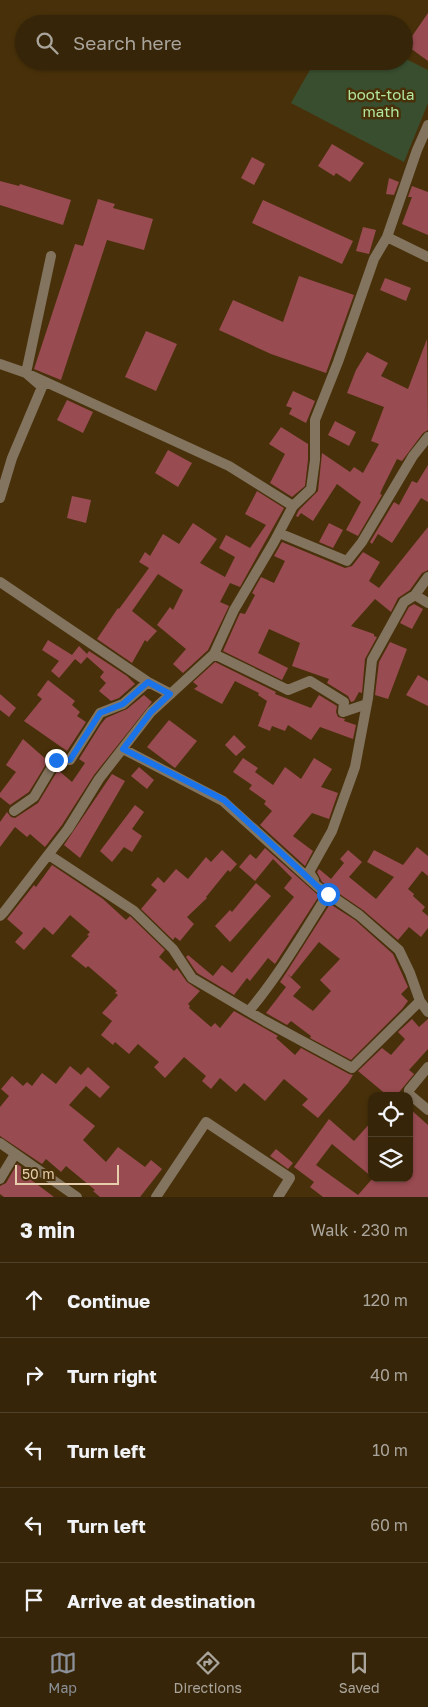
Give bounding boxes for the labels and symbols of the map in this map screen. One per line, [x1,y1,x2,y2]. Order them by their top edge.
park label: boot-tola math [348,85,414,120]
route end [45,749,68,772]
route start [317,883,340,906]
scale bar [15,1162,119,1185]

